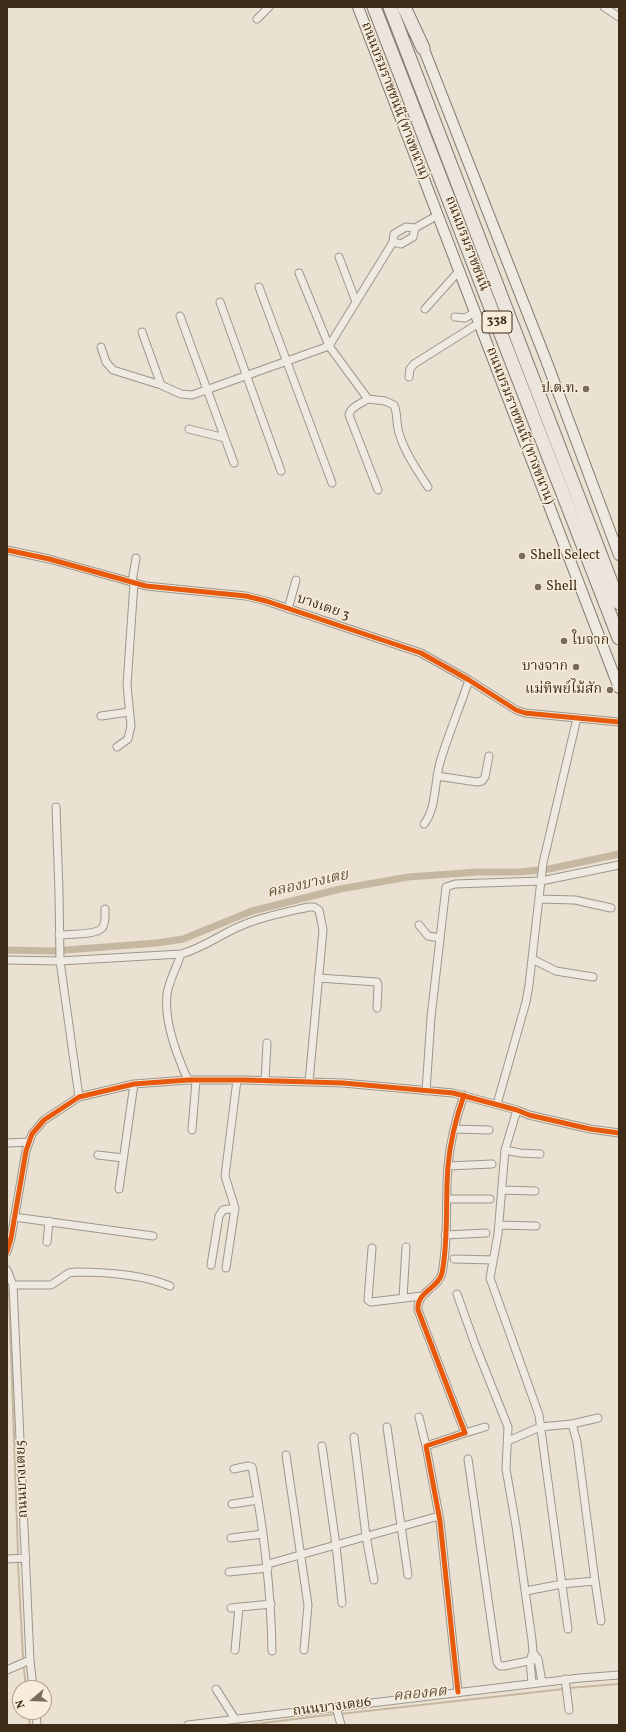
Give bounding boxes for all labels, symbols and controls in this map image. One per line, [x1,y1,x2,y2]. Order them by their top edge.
street label: ถนนบรมราชชนนี (ทางขนาน) [356,20,432,182]
street label: ถนนบรมราชชนนี [440,194,492,294]
road number: 338 [482,311,512,333]
street label: ถนนบรมราชชนนี (ทางขนาน) [481,345,557,507]
place label: ป.ต.ท. [541,381,578,397]
marker: ป.ต.ท. [581,384,591,394]
place label: Shell Select [530,548,600,564]
marker: Shell Select [517,551,527,561]
place label: Shell [546,579,577,595]
marker: Shell [533,582,543,592]
street label: บางเตย 3 [294,591,352,625]
place label: ใบจาก [572,633,609,649]
marker: ใบจาก [559,636,569,646]
place label: บางจาก [522,659,568,675]
marker: บางจาก [571,662,581,672]
place label: แม่ทิพย์ไม้สัก [525,682,602,698]
marker: แม่ทิพย์ไม้สัก [605,685,615,695]
water label: คลองบางเตย [266,867,350,903]
street label: ถนนบางเตย5 [13,1439,33,1519]
north arrow [12,1680,52,1720]
water label: คลองคต [392,1683,448,1707]
street label: ถนนบางเตย6 [292,1695,372,1721]
text: N [13,1698,30,1710]

